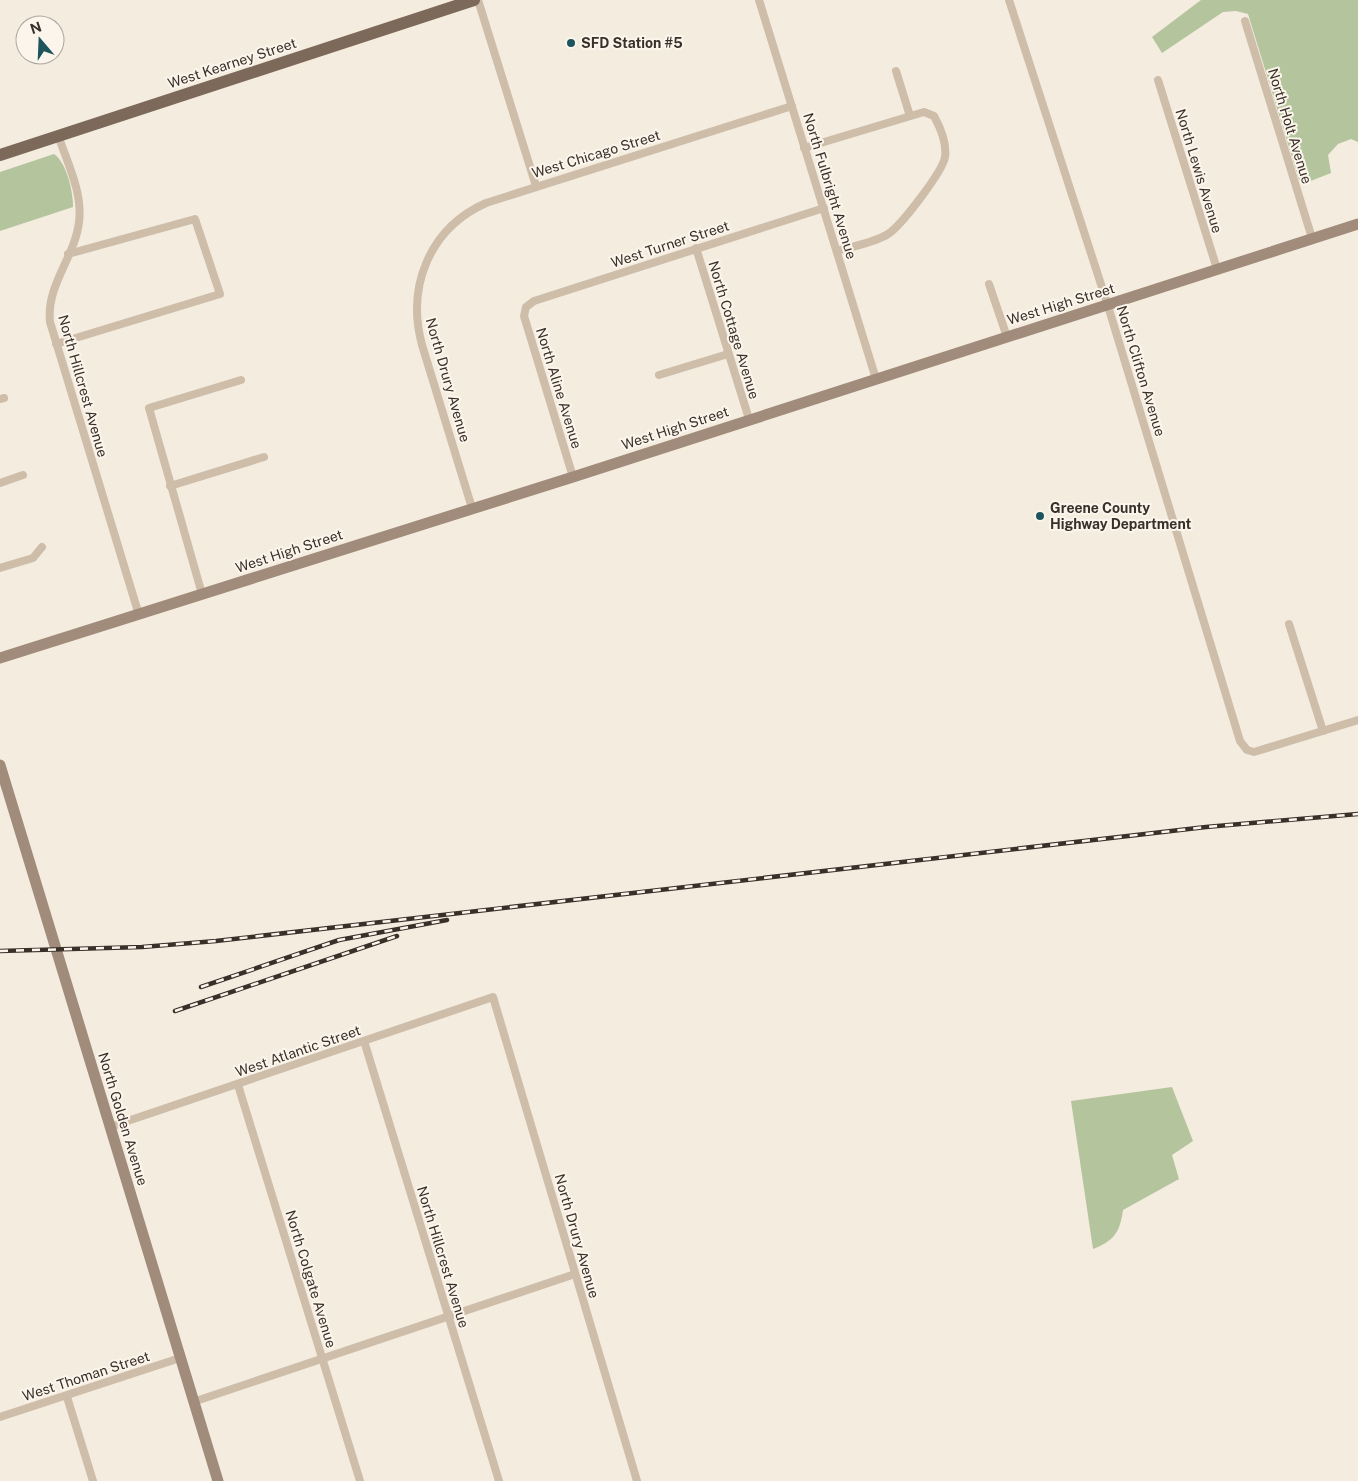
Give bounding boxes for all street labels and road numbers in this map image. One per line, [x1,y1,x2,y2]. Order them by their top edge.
street label: West Kearney Street [166,35,298,91]
street label: North Holt Avenue [1265,66,1315,186]
street label: North Lewis Avenue [1172,107,1226,235]
street label: North Fulbright Avenue [800,111,860,261]
street label: West Chicago Street [530,127,662,181]
street label: West Turner Street [609,217,731,271]
street label: North Cottage Avenue [705,259,763,401]
street label: West High Street [1005,280,1117,328]
street label: North Clifton Avenue [1114,304,1169,438]
street label: North Hillcrest Avenue [55,313,111,459]
street label: North Drury Avenue [423,316,473,444]
street label: North Aline Avenue [533,326,585,450]
street label: West High Street [619,403,731,453]
street label: West High Street [233,526,345,576]
street label: West Atlantic Street [233,1022,363,1080]
street label: North Golden Avenue [95,1050,151,1188]
street label: North Drury Avenue [552,1172,602,1300]
street label: North Hillcrest Avenue [414,1184,472,1330]
street label: North Colgate Avenue [282,1208,340,1350]
street label: West Thoman Street [20,1348,152,1404]

